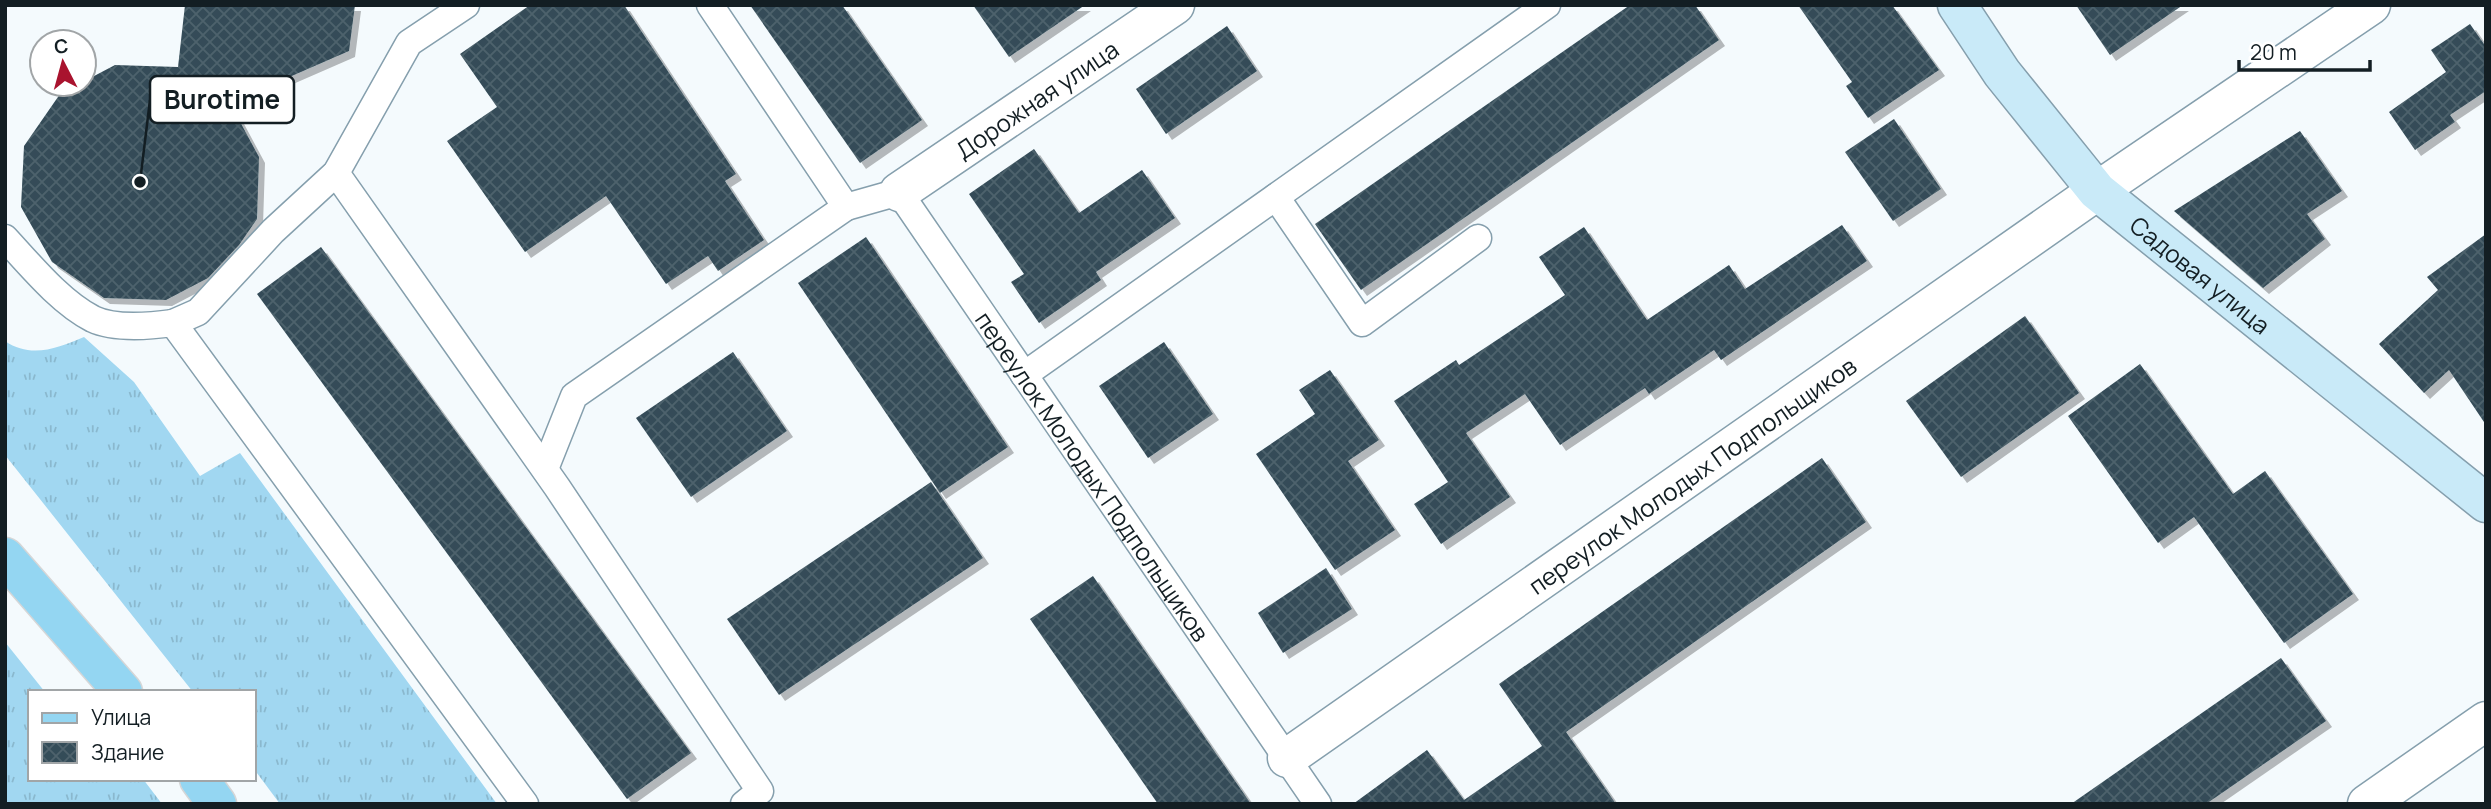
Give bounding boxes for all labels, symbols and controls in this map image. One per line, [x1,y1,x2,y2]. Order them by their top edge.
north arrow [28,28,98,98]
scale bar [2239,28,2370,72]
text: С [53,32,70,60]
street label: Дорожная улица [948,32,1124,166]
text: 20 m [2250,38,2297,66]
callout: Burotime [150,76,294,123]
text: Burotime [164,81,280,117]
street label: Садовая улица [2124,208,2278,341]
street label: переулок Молодых Подпольщиков [969,304,1218,647]
street label: переулок Молодых Подпольщиков [1521,348,1862,601]
legend [28,690,256,781]
text: Улица [91,703,151,731]
text: Здание [91,738,164,766]

